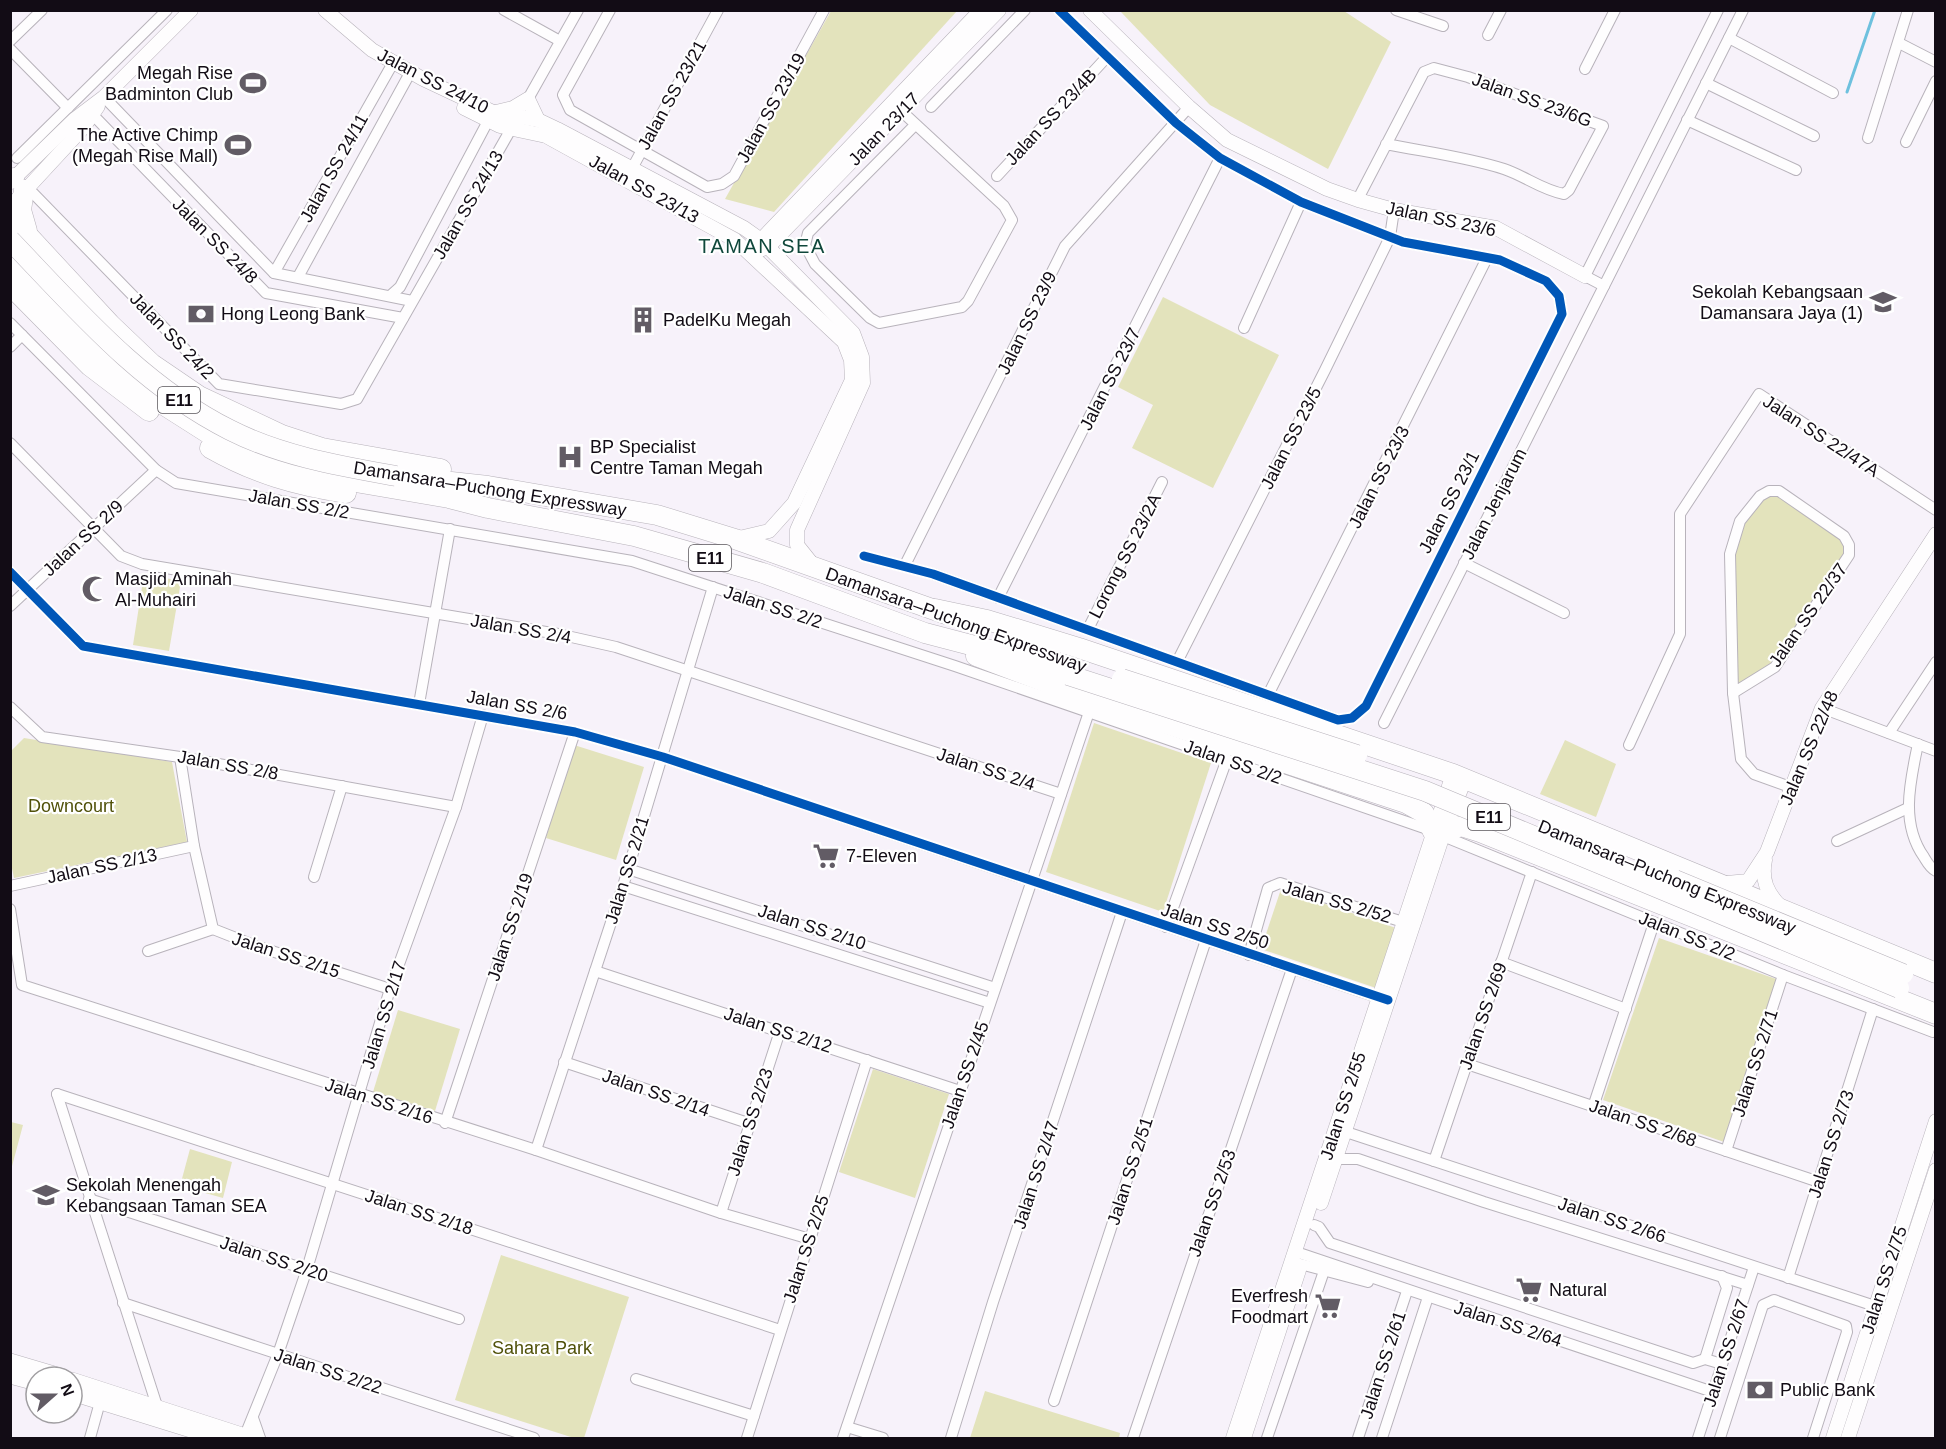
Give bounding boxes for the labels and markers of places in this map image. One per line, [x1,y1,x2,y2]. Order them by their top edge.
place label: Megah Rise Badminton Club [105,63,233,104]
sports icon: Megah Rise Badminton Club [238,68,268,98]
place label: The Active Chimp (Megah Rise Mall) [72,125,218,166]
sports icon: The Active Chimp (Megah Rise Mall) [223,130,253,160]
place label: Sekolah Kebangsaan Damansara Jaya (1) [1692,282,1863,323]
school or university icon: Sekolah Kebangsaan Damansara Jaya (1) [1868,287,1898,317]
bank icon: Hong Leong Bank [186,299,216,329]
place label: Hong Leong Bank [221,304,366,324]
building icon: PadelKu Megah [628,305,658,335]
place label: PadelKu Megah [663,310,791,330]
place label: BP Specialist Centre Taman Megah [590,437,763,478]
hospital icon: BP Specialist Centre Taman Megah [555,442,585,472]
place label: Masjid Aminah Al-Muhairi [115,569,232,610]
mosque icon: Masjid Aminah Al-Muhairi [80,574,110,604]
supermarket icon: 7-Eleven [811,841,841,871]
place label: 7-Eleven [846,846,917,866]
place label: Sekolah Menengah Kebangsaan Taman SEA [66,1175,267,1216]
school or university icon: Sekolah Menengah Kebangsaan Taman SEA [31,1180,61,1210]
supermarket icon: Natural [1514,1275,1544,1305]
place label: Natural [1549,1280,1607,1300]
place label: Everfresh Foodmart [1231,1286,1308,1327]
supermarket icon: Everfresh Foodmart [1313,1291,1343,1321]
bank icon: Public Bank [1745,1375,1775,1405]
place label: Public Bank [1780,1380,1876,1400]

